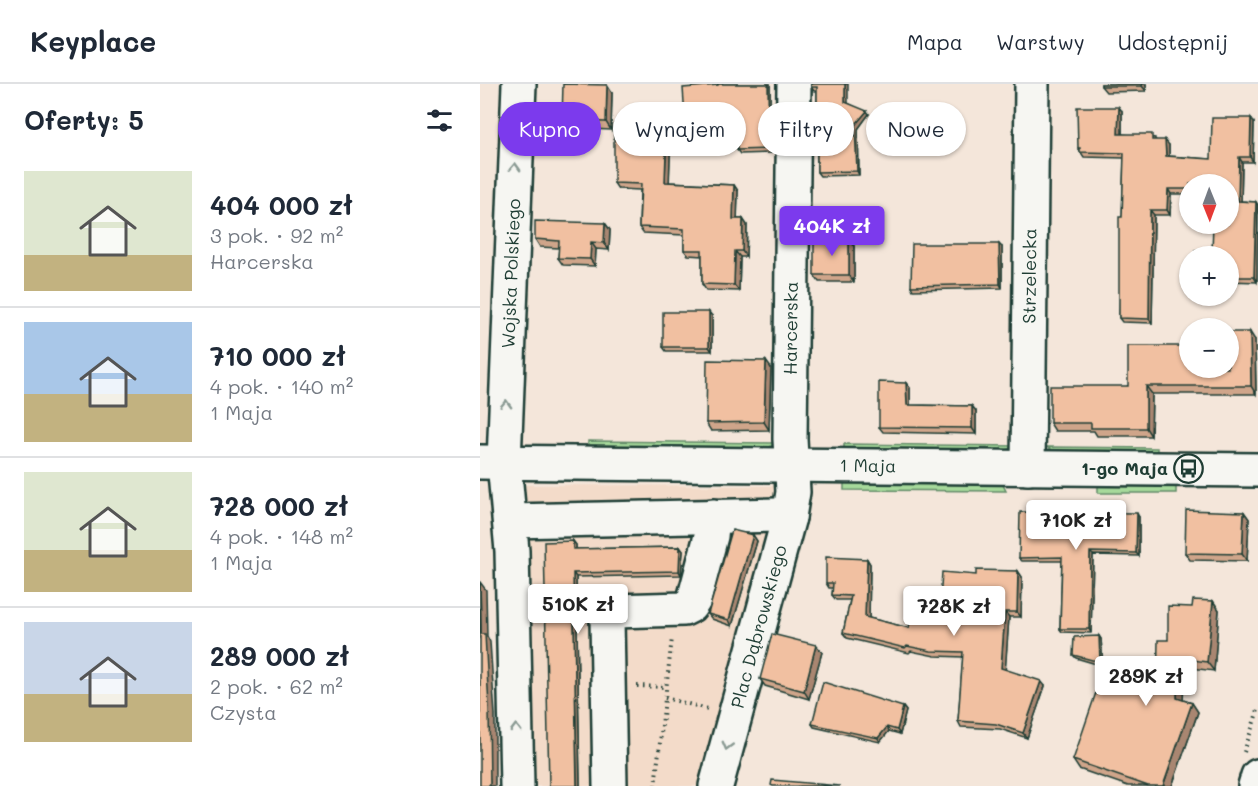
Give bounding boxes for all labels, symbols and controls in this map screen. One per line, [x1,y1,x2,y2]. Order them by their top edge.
text: Keyplace [30,23,156,59]
text: Mapa [907,28,963,55]
text: Warstwy [996,28,1085,55]
text: Udostępnij [1118,28,1228,55]
chip: Kupno [498,102,601,156]
chip: Wynajem [613,102,746,156]
chip: Filtry [758,102,854,156]
chip: Nowe [866,102,966,156]
text: Oferty: 5 [24,103,144,137]
icon: filters [423,104,456,137]
one-way arrow [509,162,522,171]
north arrow [1179,174,1239,234]
map controls [1179,174,1239,378]
text: 404 000 zł [210,188,353,222]
icon: home [72,195,144,267]
street label: Wojska Polskiego [496,198,525,349]
pin: 404K zł [777,206,887,257]
text: 404K zł [793,212,871,238]
text: 3 pok. · 92 m² [210,222,343,248]
street label: Strzelecka [1017,228,1041,324]
button: + [1179,246,1239,306]
text: Harcerska [210,248,314,274]
street label: Harcerska [778,281,803,375]
button: − [1179,318,1239,378]
text: 710 000 zł [210,339,346,373]
icon: home [72,346,144,418]
text: 4 pok. · 140 m² [210,373,353,399]
text: 1 Maja [210,399,273,425]
one-way arrow [499,399,512,408]
street label: 1 Maja [840,453,896,477]
bus stop icon: 1-go Maja [1173,453,1205,485]
place label: 1-go Maja [1081,456,1168,480]
text: 728 000 zł [210,489,348,523]
icon: home [72,496,144,568]
pin: 710K zł [1021,500,1131,551]
text: 710K zł [1040,506,1112,532]
text: 4 pok. · 148 m² [210,523,353,549]
street label: Plac Dąbrowskiego [725,542,792,711]
text: 1 Maja [210,549,273,575]
pin: 510K zł [523,584,633,635]
pin: 728K zł [899,586,1009,637]
text: 510K zł [542,590,614,616]
text: 728K zł [917,592,991,618]
text: 289 000 zł [210,639,349,673]
icon: home [72,646,144,718]
pin: 289K zł [1091,656,1201,707]
text: 289K zł [1109,662,1183,688]
text: 2 pok. · 62 m² [210,673,343,699]
text: Czysta [210,699,277,725]
one-way arrow [510,723,522,732]
one-way arrow [721,741,734,751]

